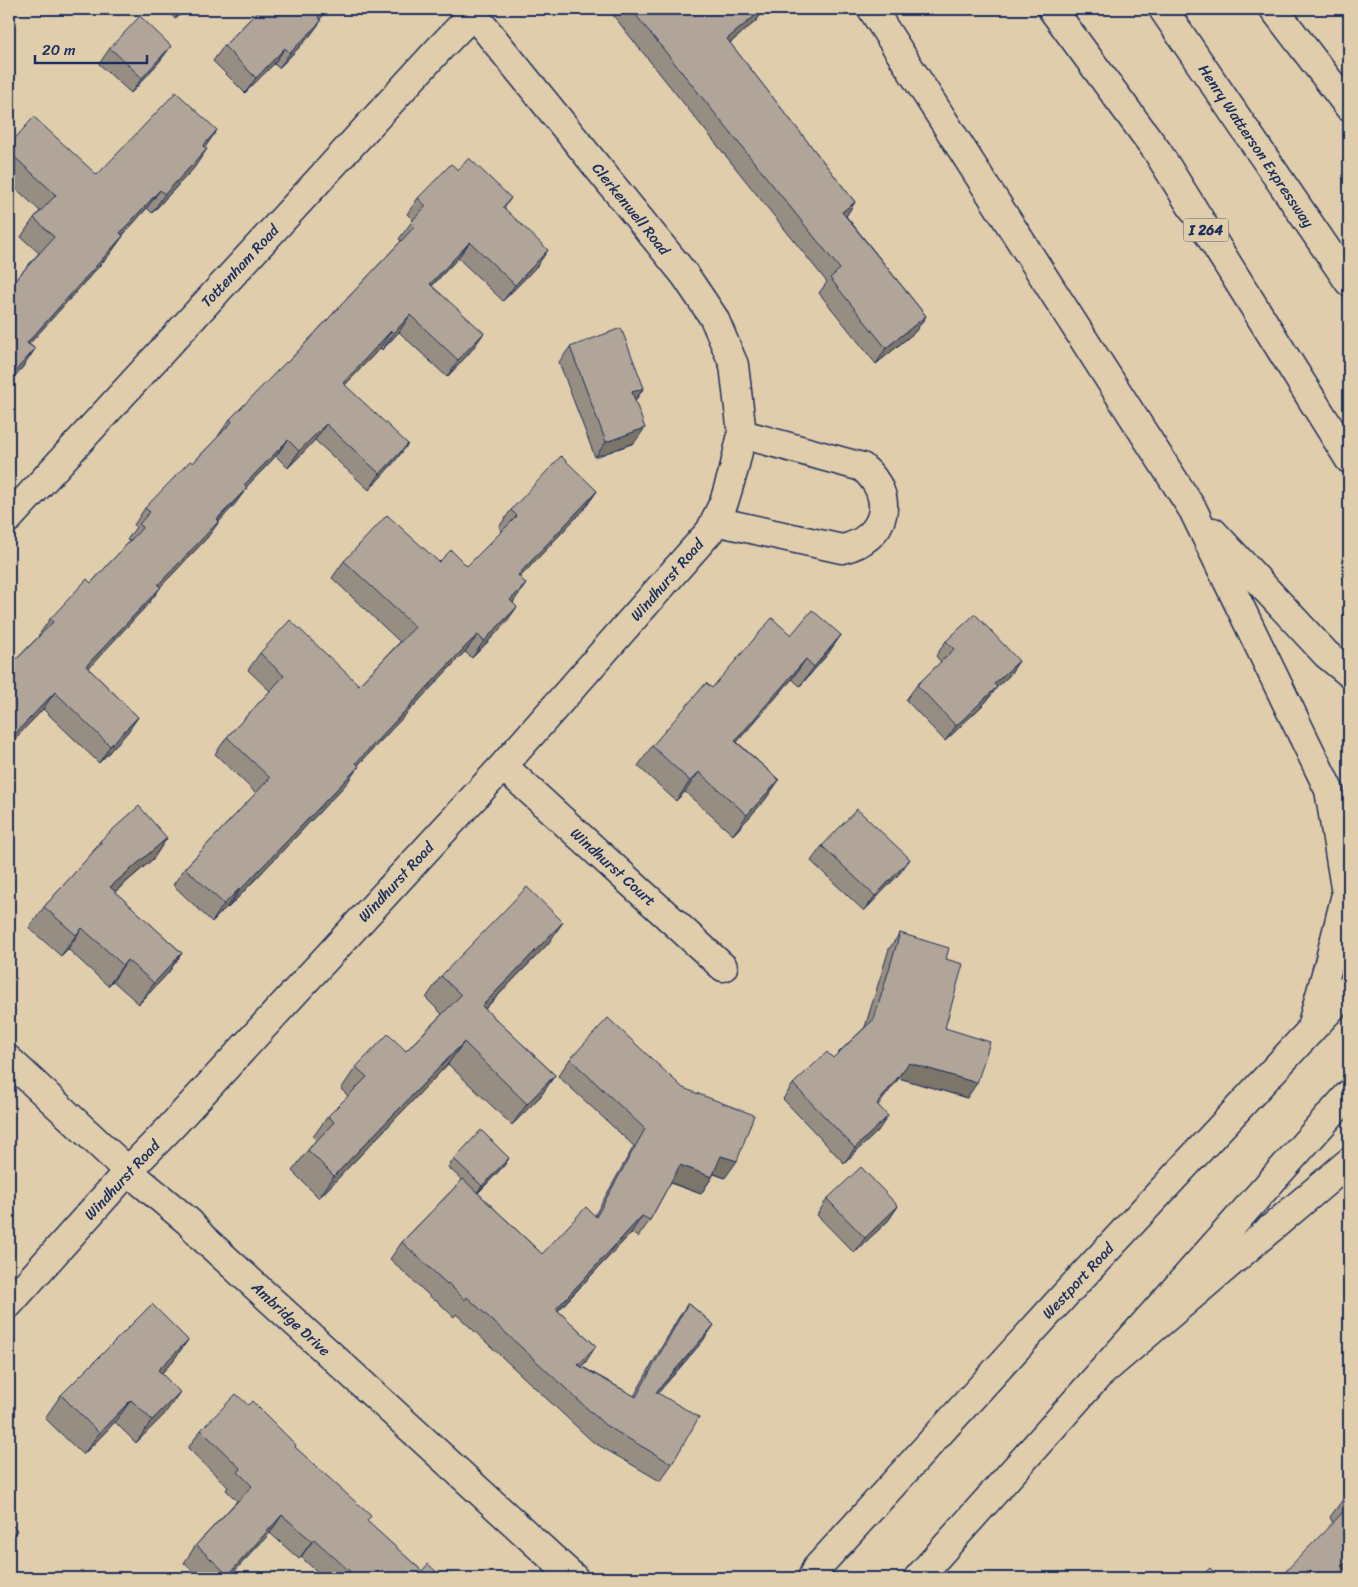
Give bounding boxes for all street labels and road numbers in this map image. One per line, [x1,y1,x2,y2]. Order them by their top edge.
street label: Henry Watterson Expressway [1191,59,1321,233]
street label: Clerkenwell Road [585,157,677,262]
street label: Tottenham Road [194,218,286,314]
road number: I 264 [1184,218,1228,242]
street label: Windhurst Road [624,532,711,627]
street label: Windhurst Court [564,821,662,913]
street label: Windhurst Road [352,835,441,928]
street label: Windhurst Road [78,1133,167,1226]
street label: Westport Road [1035,1236,1121,1325]
street label: Ambridge Drive [245,1274,337,1363]

